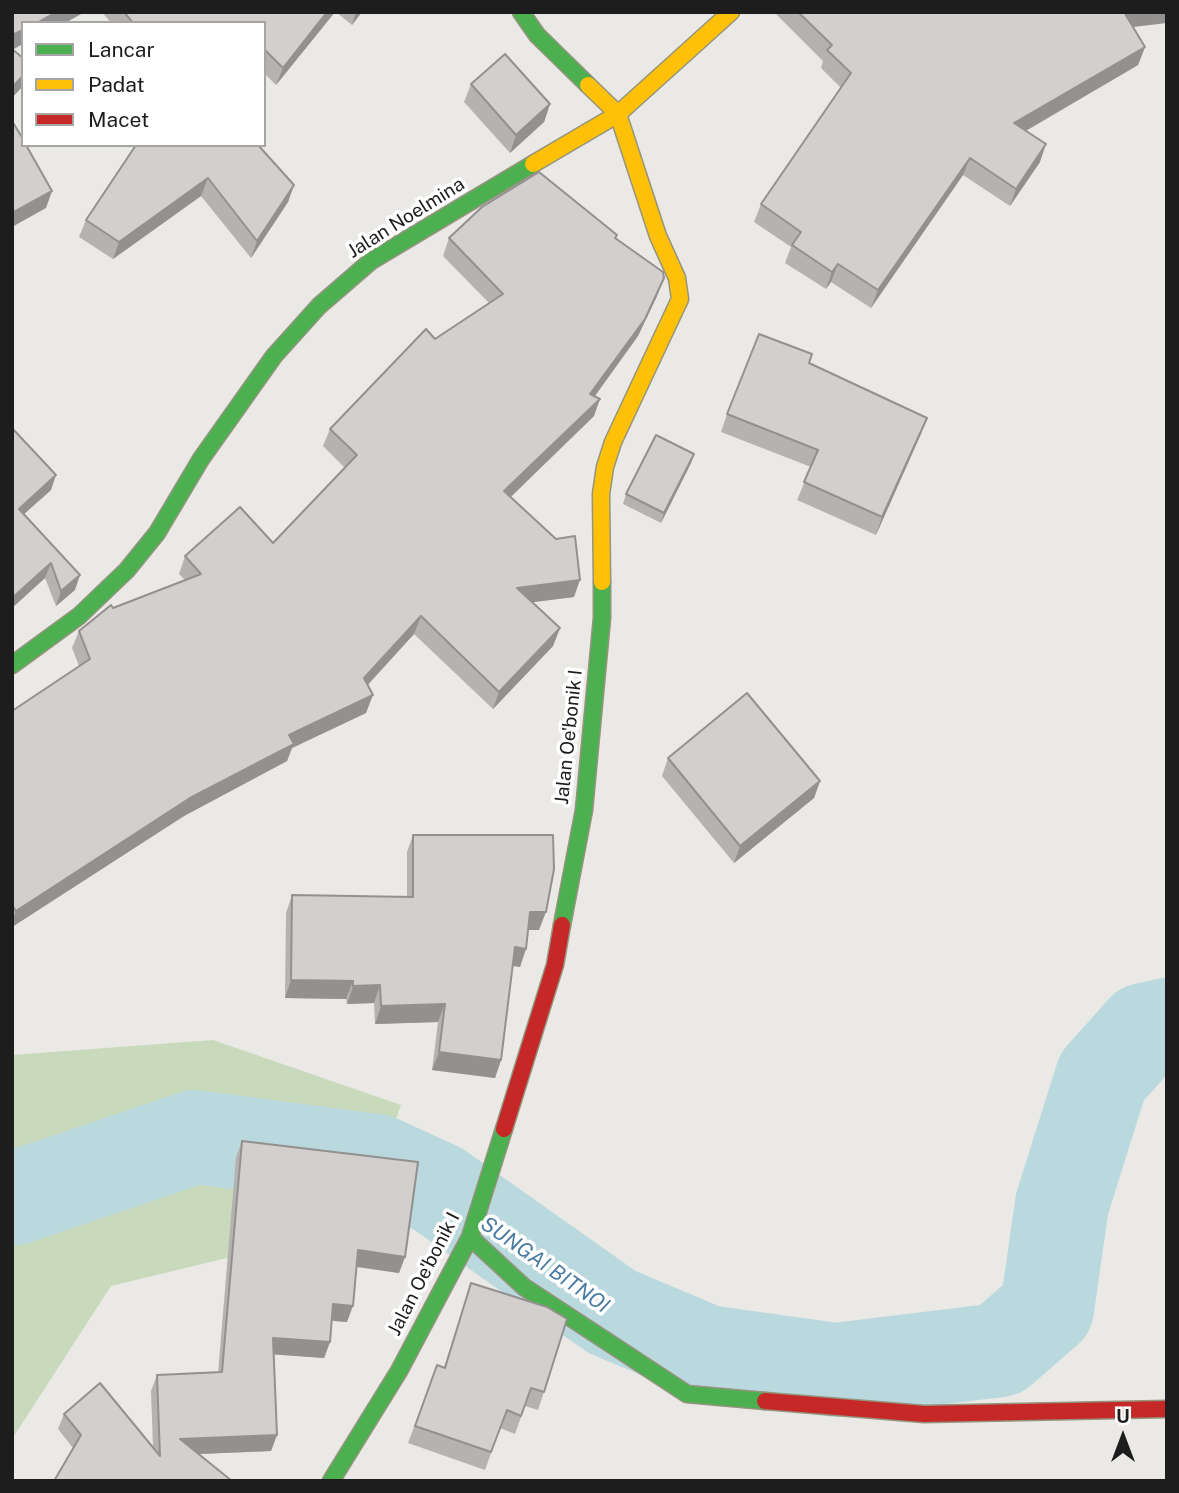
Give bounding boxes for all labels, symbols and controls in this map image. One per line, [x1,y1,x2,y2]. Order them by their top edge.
legend [21,21,266,147]
text: Lancar [88,37,155,62]
text: Padat [88,72,145,97]
text: Macet [88,107,149,132]
street label: Jalan Noelmina [343,173,469,263]
street label: Jalan Oe'bonik I [551,669,587,805]
street label: Jalan Oe'bonik I [383,1209,465,1339]
water label: SUNGAI BITNOI [476,1211,614,1319]
north arrow [1088,1402,1158,1472]
text: U [1116,1405,1130,1427]

